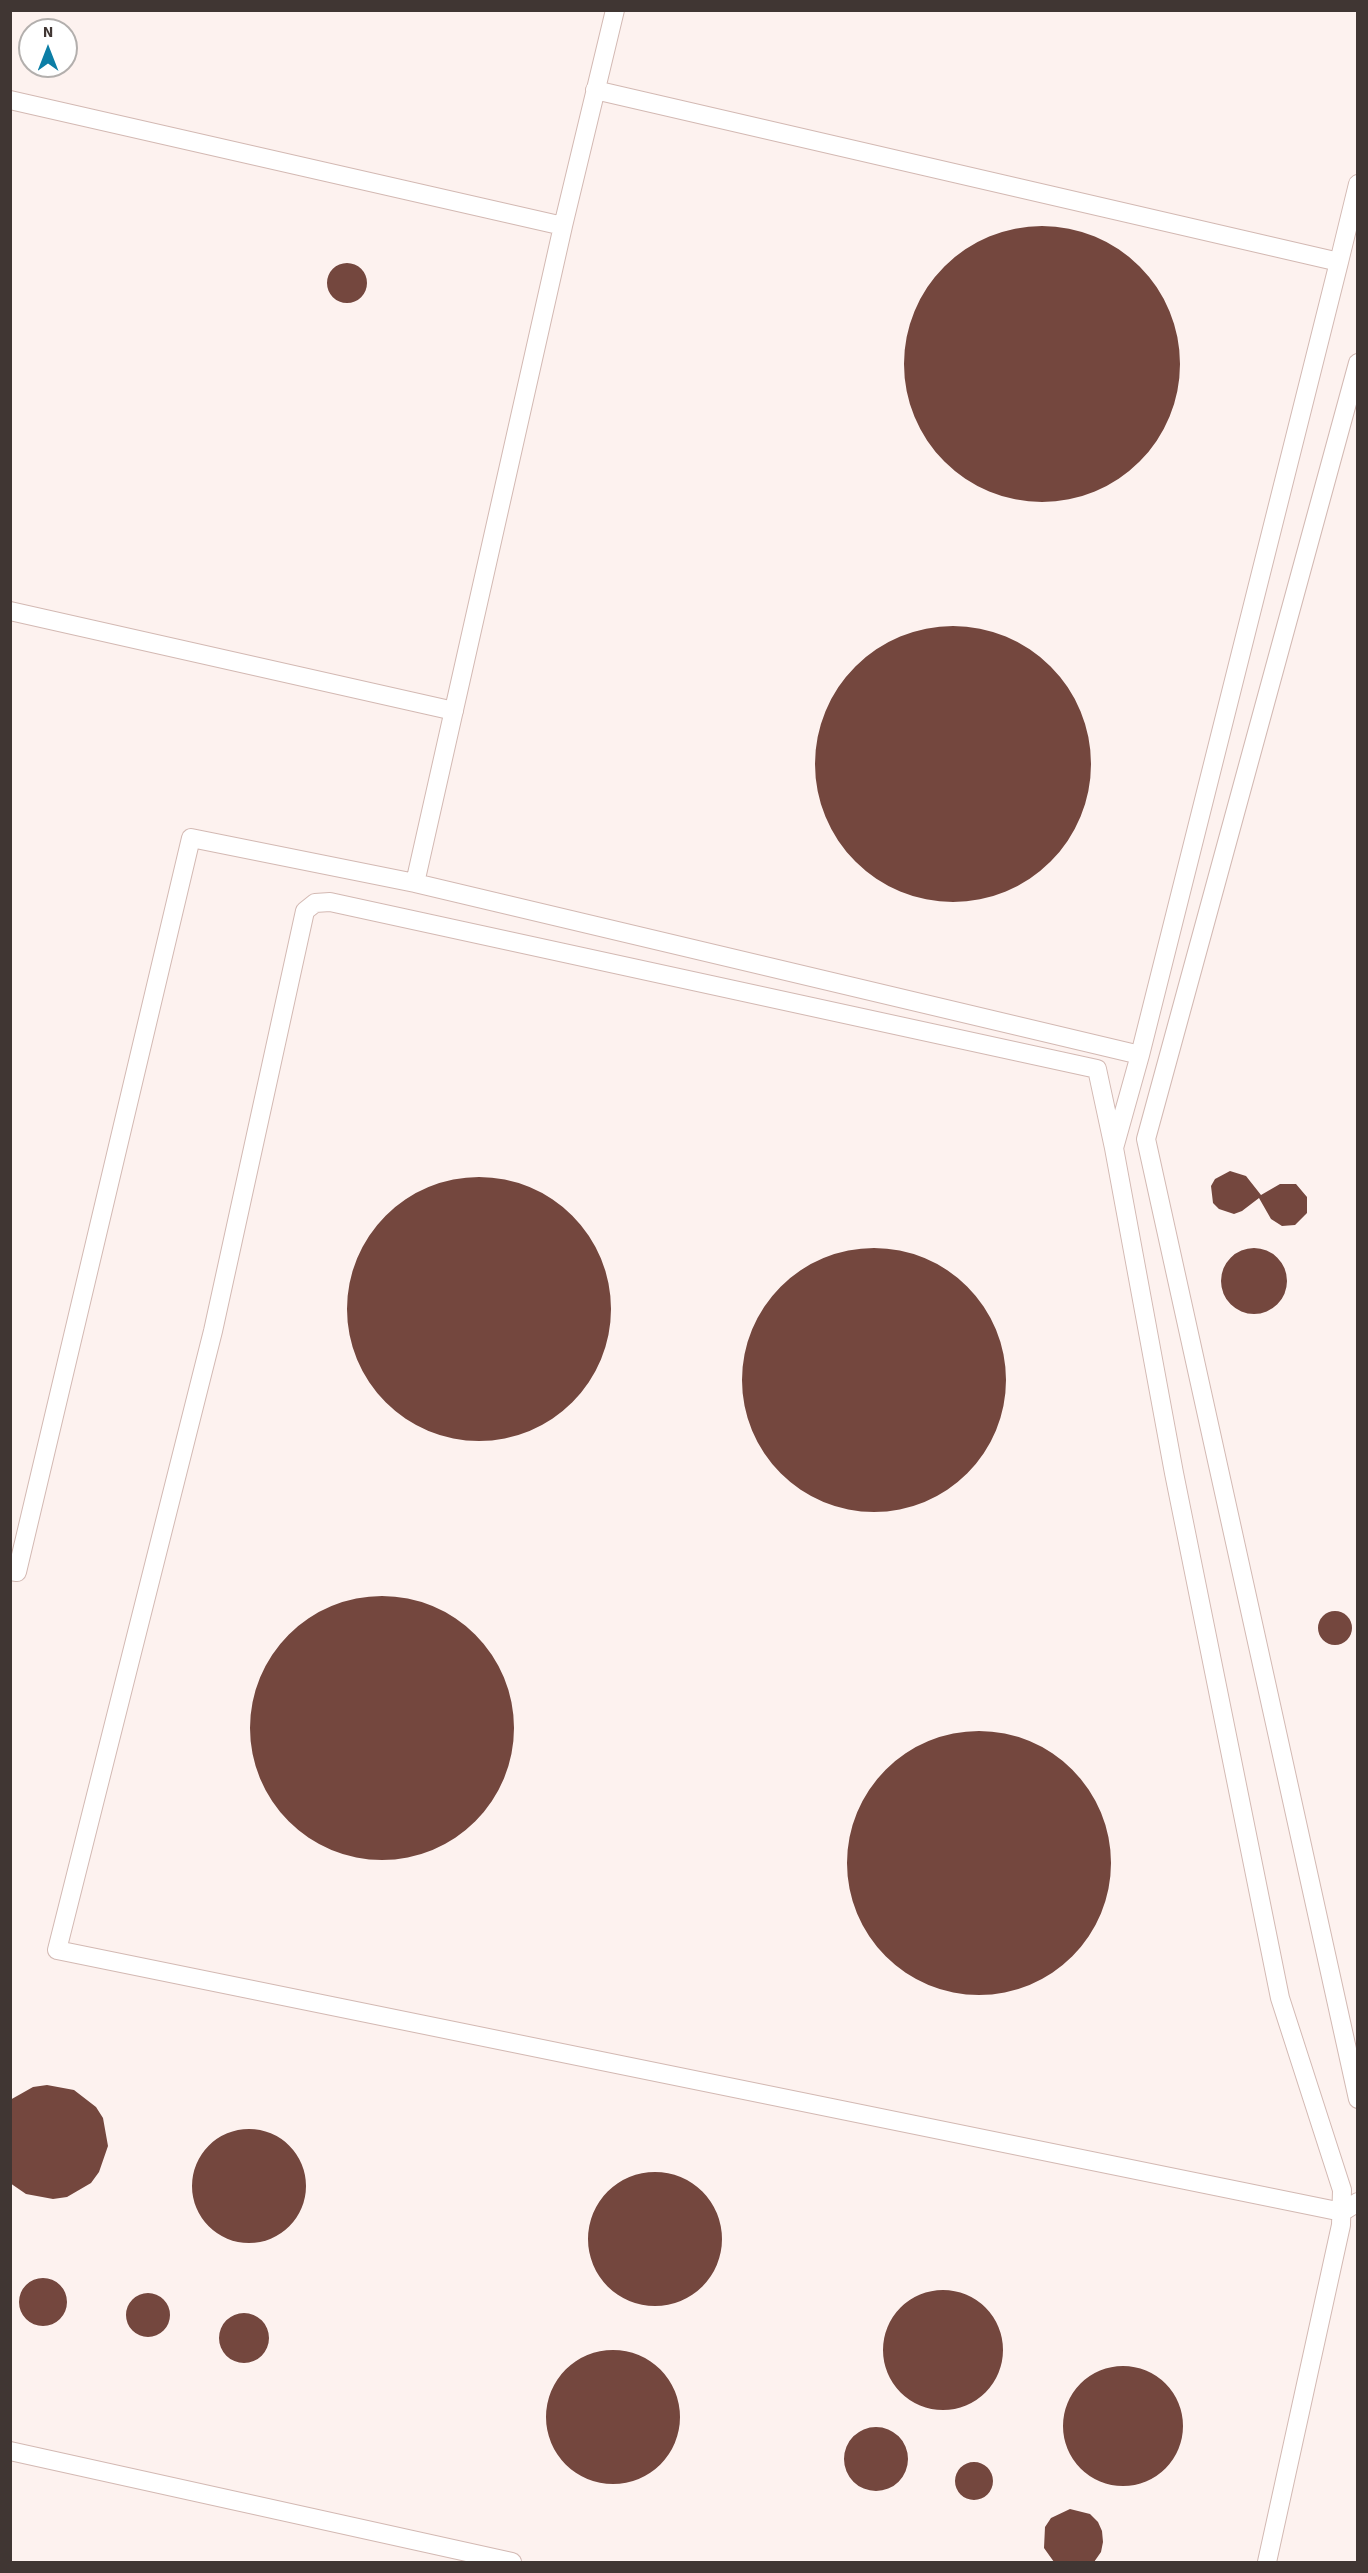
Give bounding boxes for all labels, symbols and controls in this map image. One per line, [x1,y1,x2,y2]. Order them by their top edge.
north arrow [18,18,78,78]
text: N [43,21,53,43]

